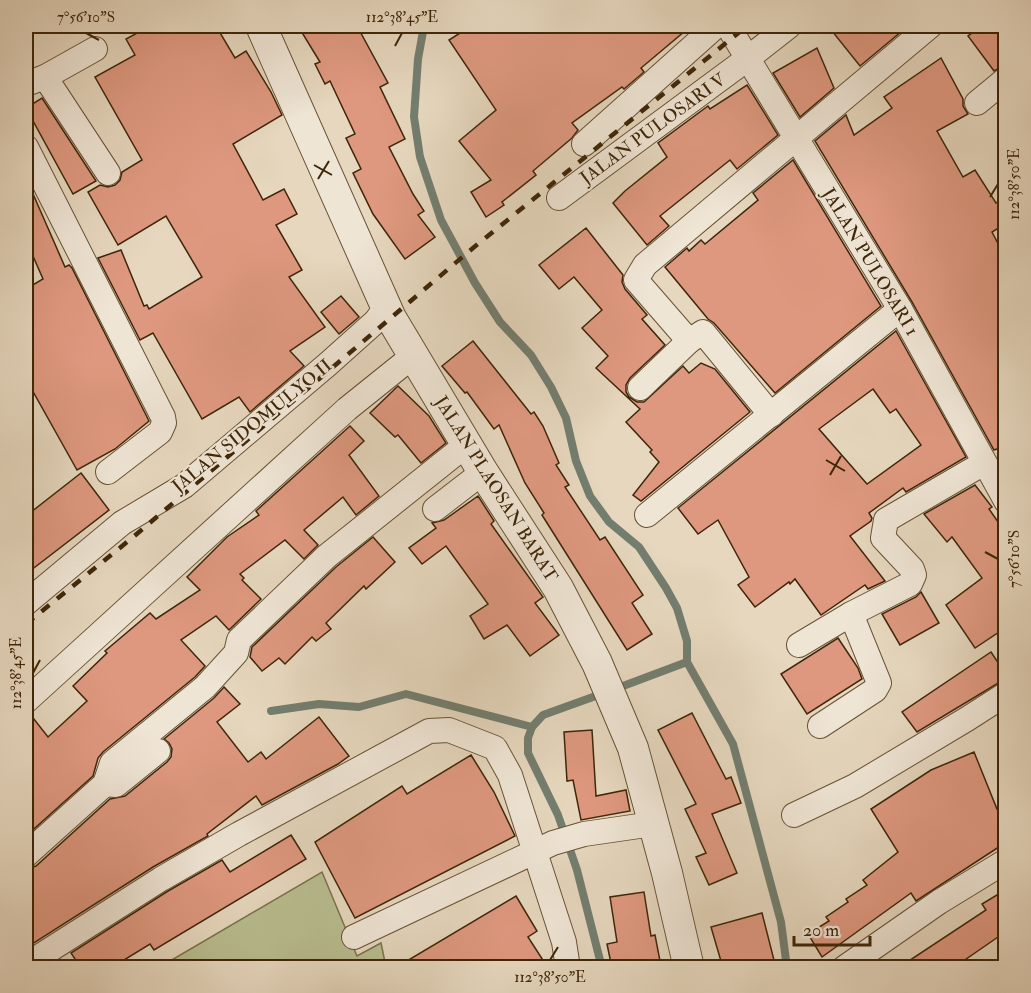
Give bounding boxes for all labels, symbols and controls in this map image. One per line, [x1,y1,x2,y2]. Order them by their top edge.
text: 7°56'10"S [57,8,115,27]
text: 112°38'45"E [366,8,438,27]
street label: JALAN PULOSARI V [575,68,732,190]
text: 112°38'50"E [1005,148,1024,220]
street label: JALAN PULOSARI 1 [816,183,923,340]
street label: JALAN SIDOMULYO II [166,354,337,498]
street label: JALAN PLAOSAN BARAT [429,391,563,587]
text: 7°56'10"S [1005,530,1024,588]
text: 112°38'45"E [7,637,26,709]
scale bar [794,909,870,947]
text: 20 m [803,919,839,942]
text: 112°38'50"E [514,968,586,987]

